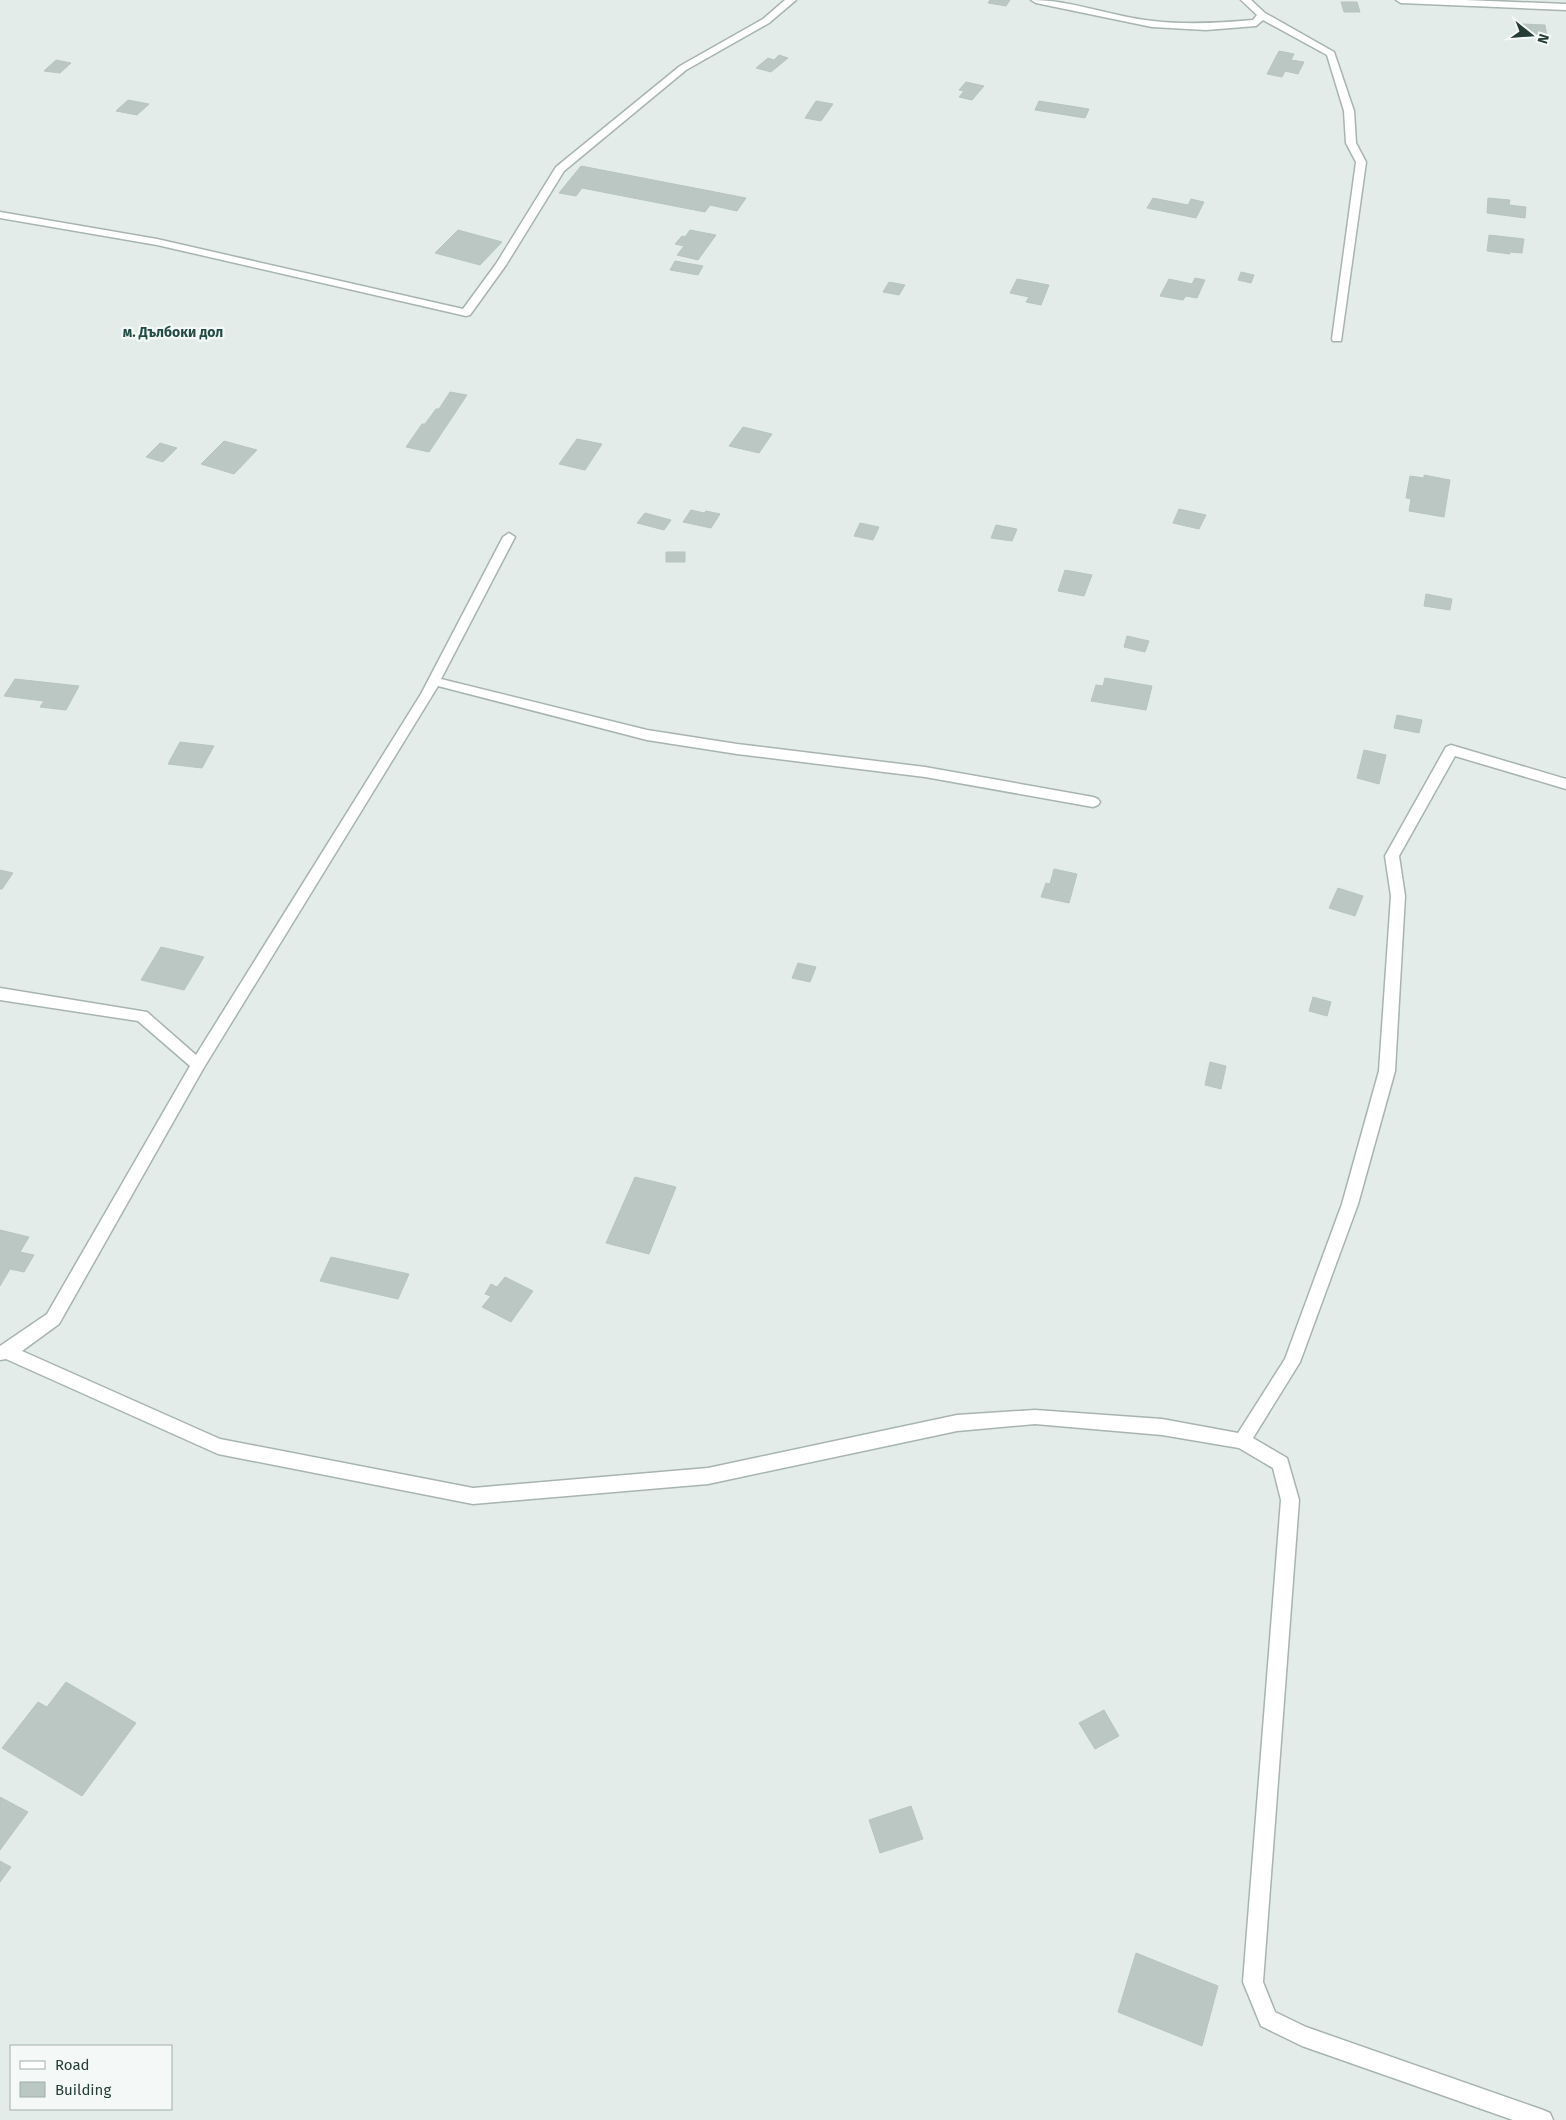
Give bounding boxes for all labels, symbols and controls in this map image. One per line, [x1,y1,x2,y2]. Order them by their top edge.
north arrow [1506,10,1556,60]
text: N [1533,32,1552,46]
district label: м. Дълбоки дол [123,324,223,341]
legend [10,2045,172,2110]
text: Road [55,2056,90,2074]
text: Building [55,2081,111,2099]

